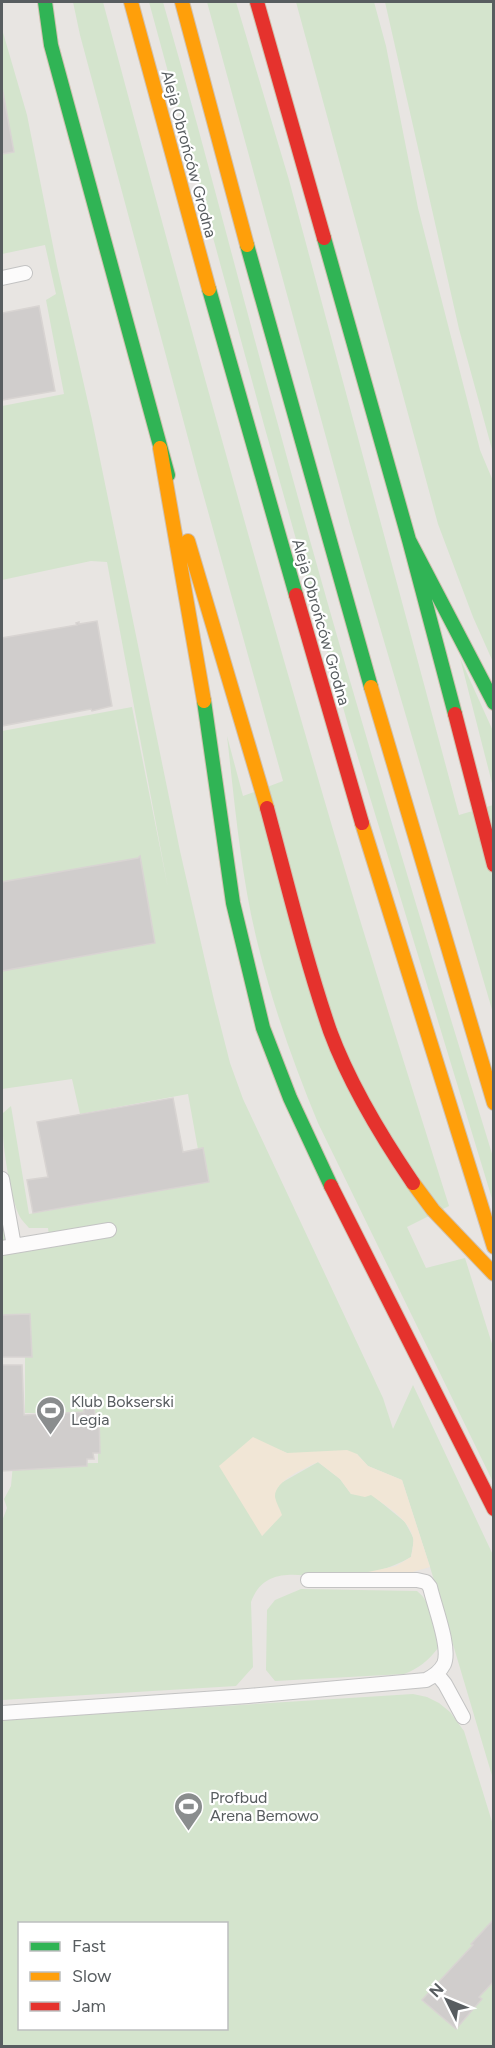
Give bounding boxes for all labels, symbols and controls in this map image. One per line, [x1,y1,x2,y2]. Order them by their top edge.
street label: Aleja Obrońców Grodna [158,68,220,240]
street label: Aleja Obrońców Grodna [288,536,354,708]
place label: Klub Bokserski Legia [71,1392,174,1429]
sports icon: Klub Bokserski Legia [34,1394,66,1436]
place label: Profbud Arena Bemowo [210,1788,319,1825]
sports icon: Profbud Arena Bemowo [173,1790,205,1832]
legend [18,1922,228,2030]
text: Fast [72,1935,106,1957]
text: Slow [72,1965,111,1987]
north arrow [417,1970,477,2030]
text: N [425,1979,448,2001]
text: Jam [72,1995,106,2017]

